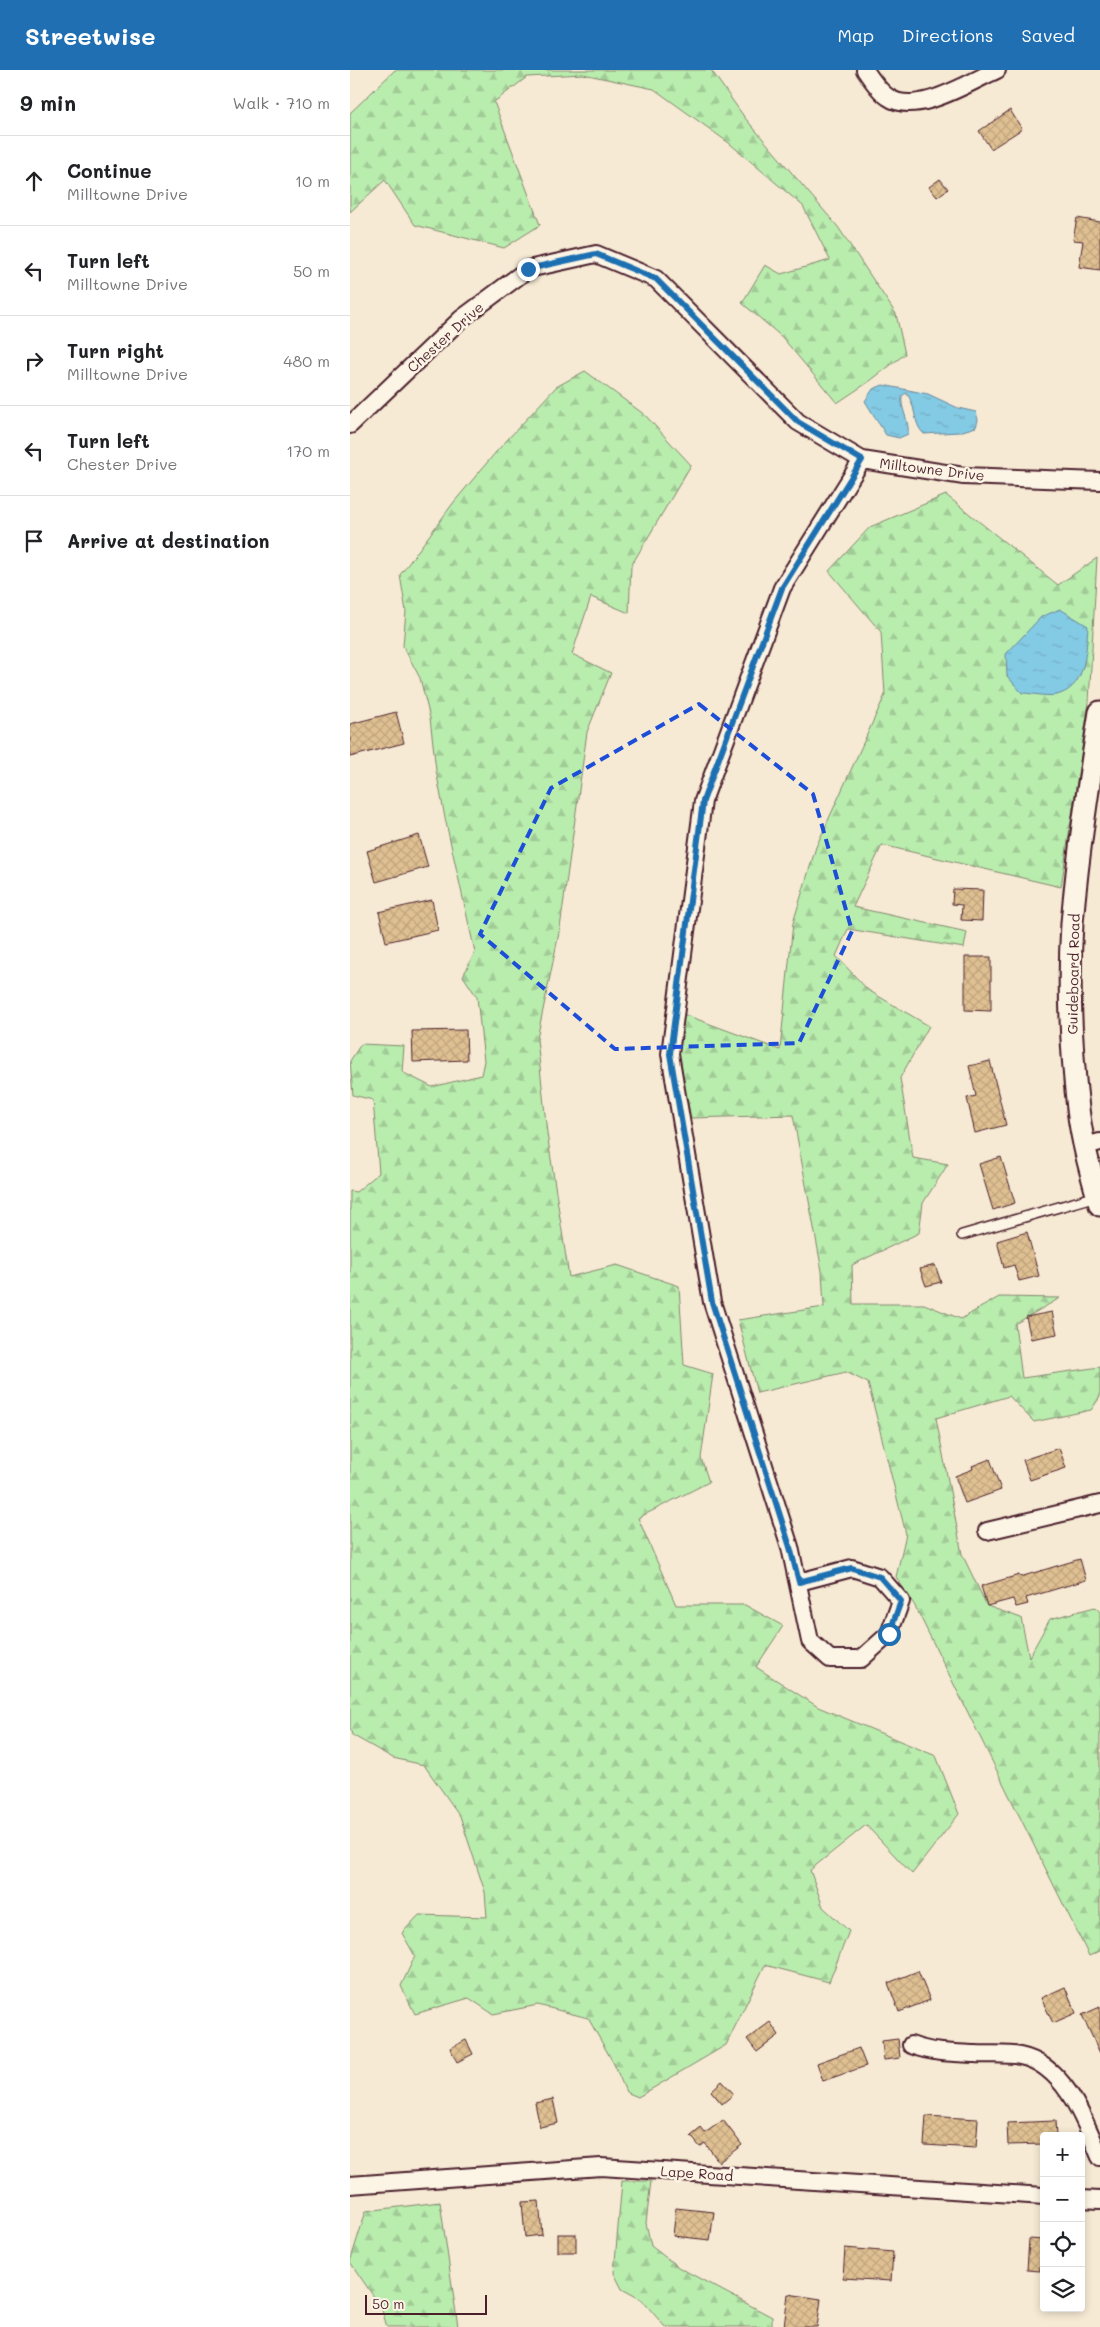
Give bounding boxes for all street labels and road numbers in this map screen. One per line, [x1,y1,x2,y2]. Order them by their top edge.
street label: Chester Drive [403,298,487,376]
street label: Milltowne Drive [878,453,986,485]
street label: Guideboard Road [1062,913,1084,1035]
street label: Lape Road [660,2161,734,2185]

